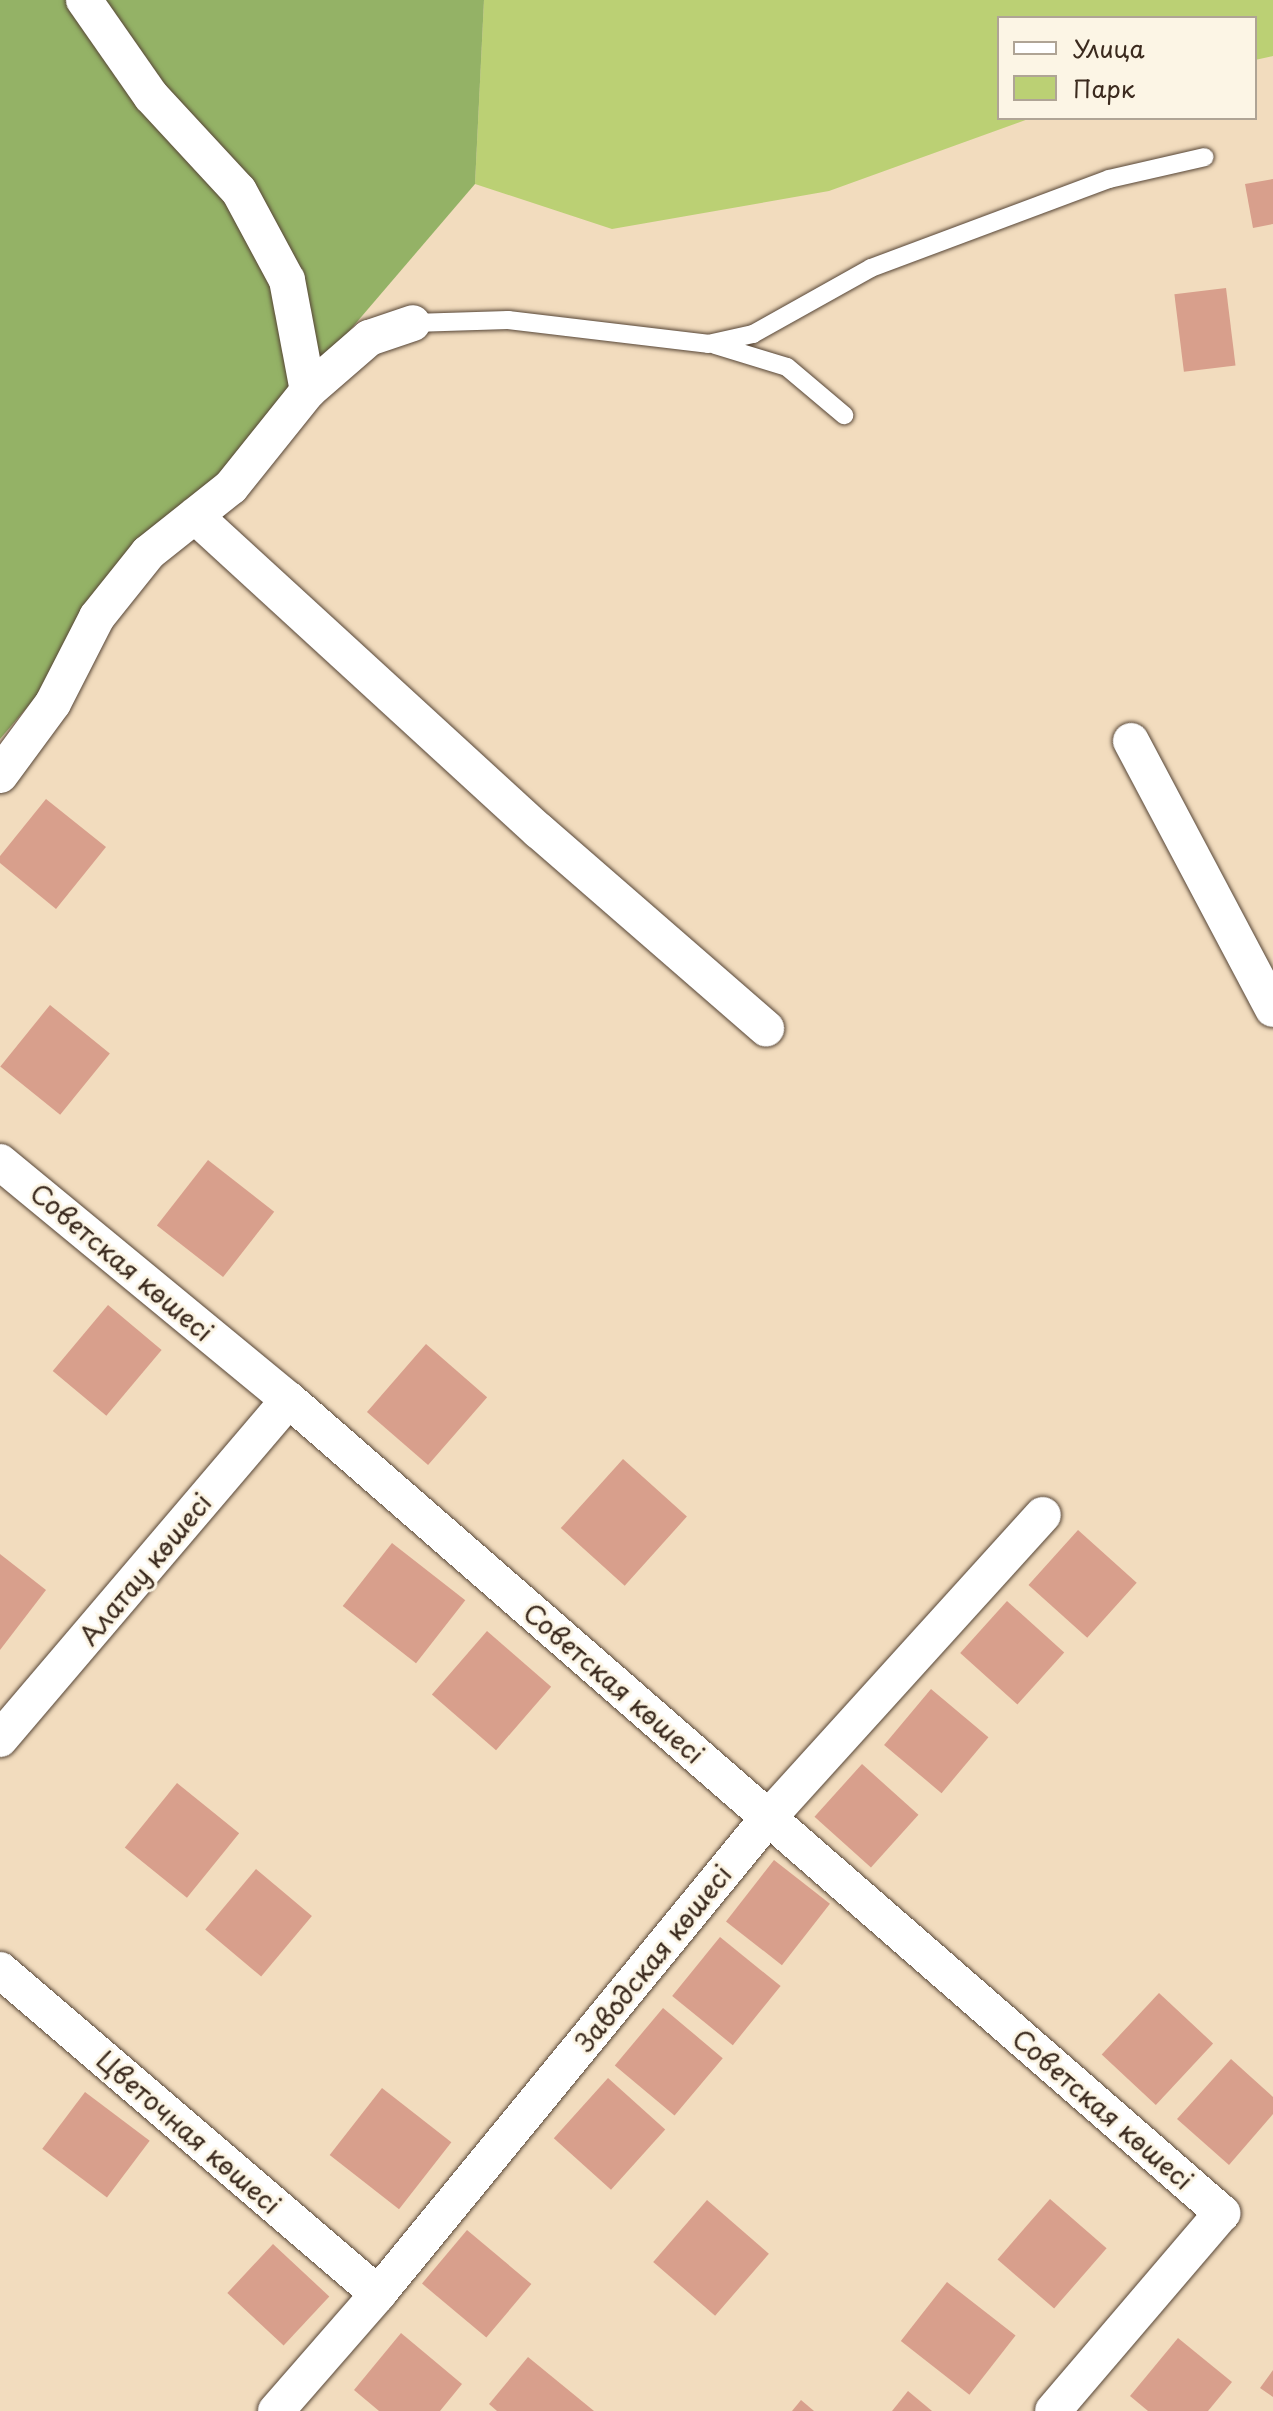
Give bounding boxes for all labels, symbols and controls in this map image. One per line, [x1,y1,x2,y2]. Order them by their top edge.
legend [997,16,1257,120]
text: Улица [1073,30,1145,66]
text: Парк [1073,70,1135,106]
street label: Советская көшесі [24,1176,220,1348]
street label: Алатау көшесі [72,1487,218,1651]
street label: Советская көшесі [517,1596,711,1770]
street label: Заводская көшесі [568,1858,738,2058]
street label: Советская көшесі [1006,2022,1200,2196]
street label: Цветочная көшесі [91,2044,287,2220]

